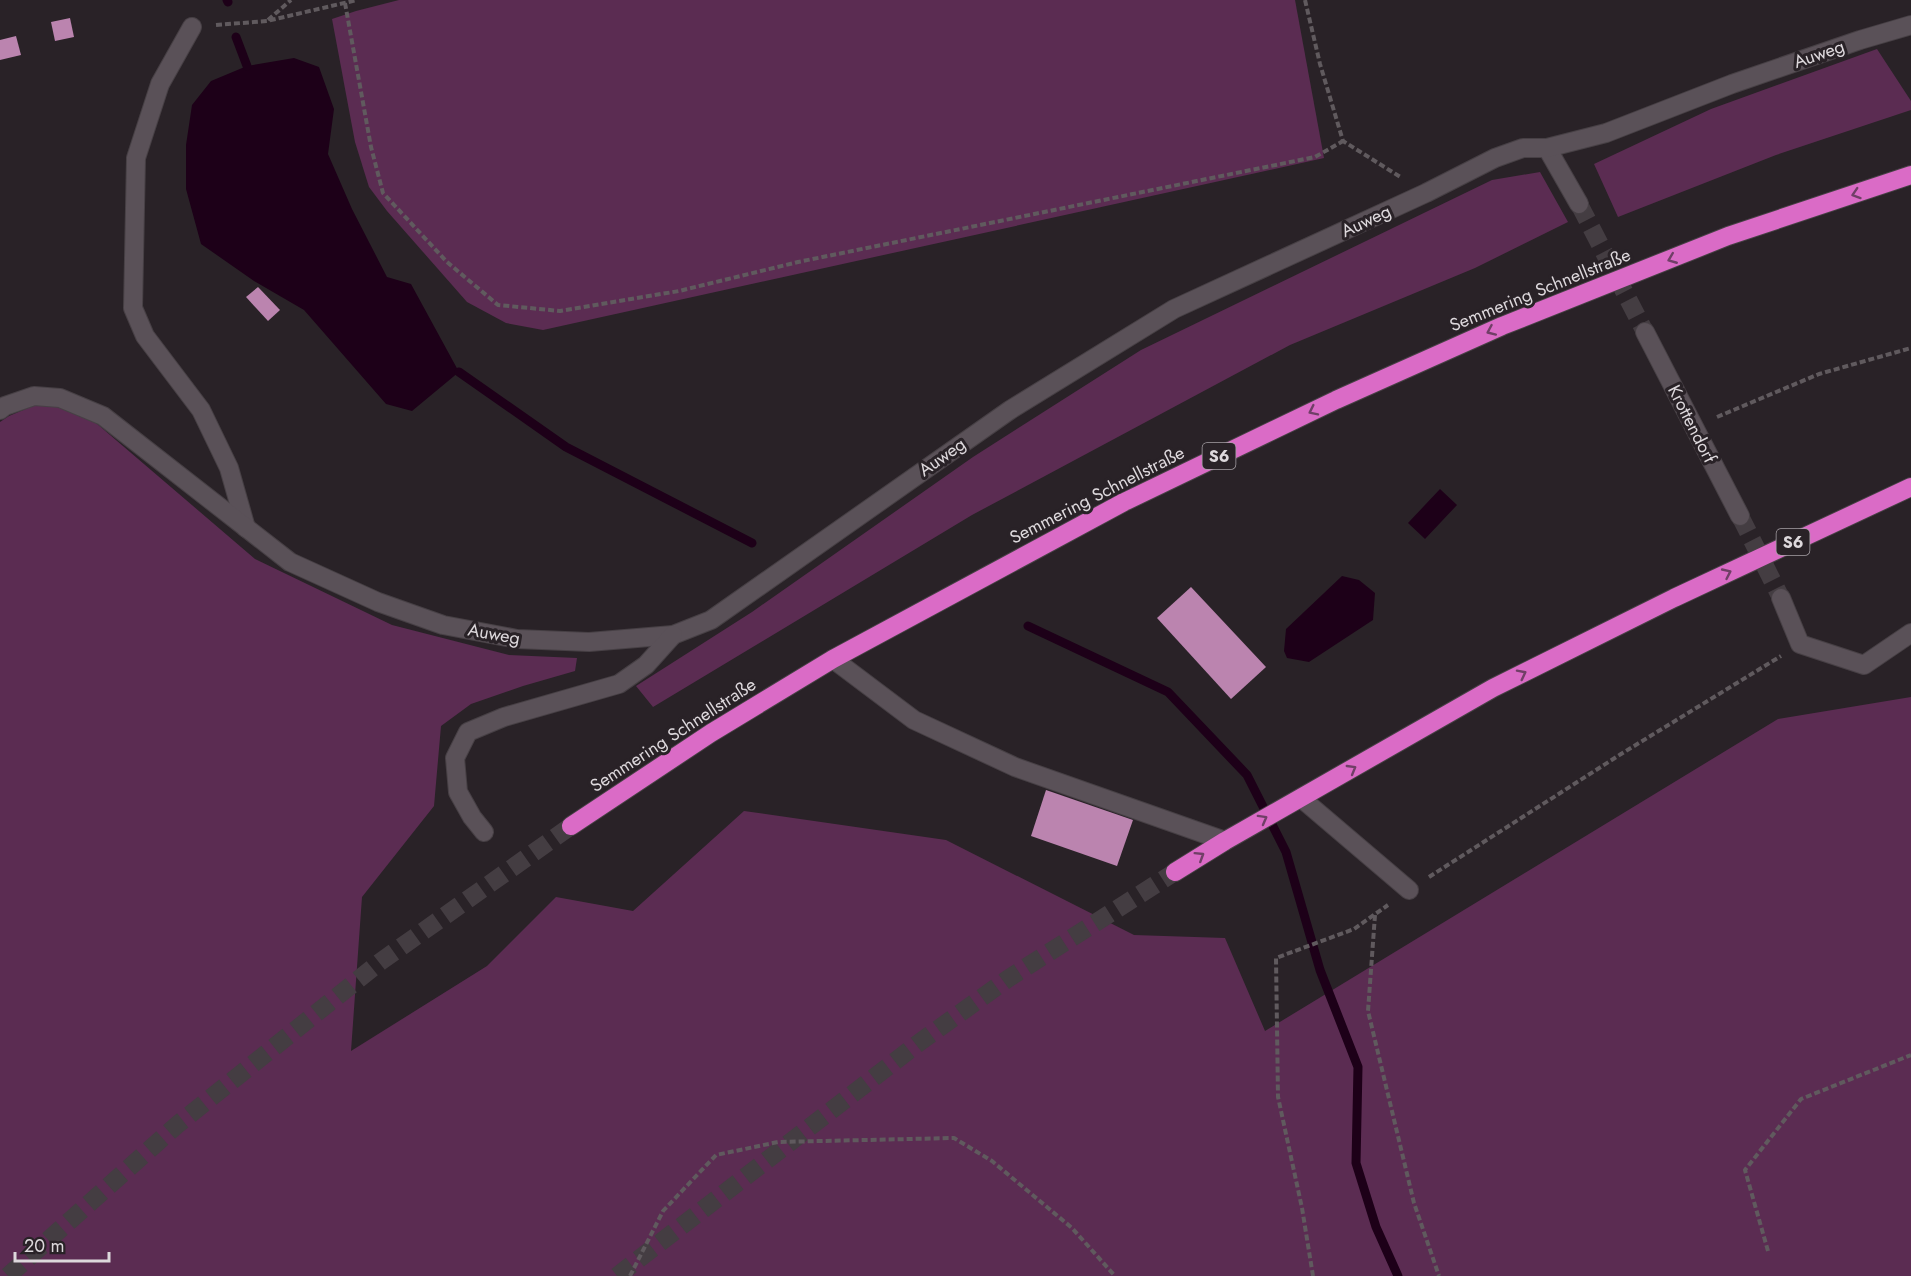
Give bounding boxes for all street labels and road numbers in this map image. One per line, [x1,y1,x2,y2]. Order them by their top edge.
street label: Auweg [1790,33,1848,75]
street label: Auweg [1337,198,1395,244]
street label: Semmering Schnellstraße [1446,242,1634,338]
street label: Krottendorf [1661,380,1723,468]
street label: Auweg [913,431,971,483]
street label: Semmering Schnellstraße [1005,440,1189,550]
road number: S6 [1202,443,1236,469]
road number: S6 [1776,529,1810,555]
street label: Auweg [466,617,522,651]
street label: Semmering Schnellstraße [585,671,761,799]

